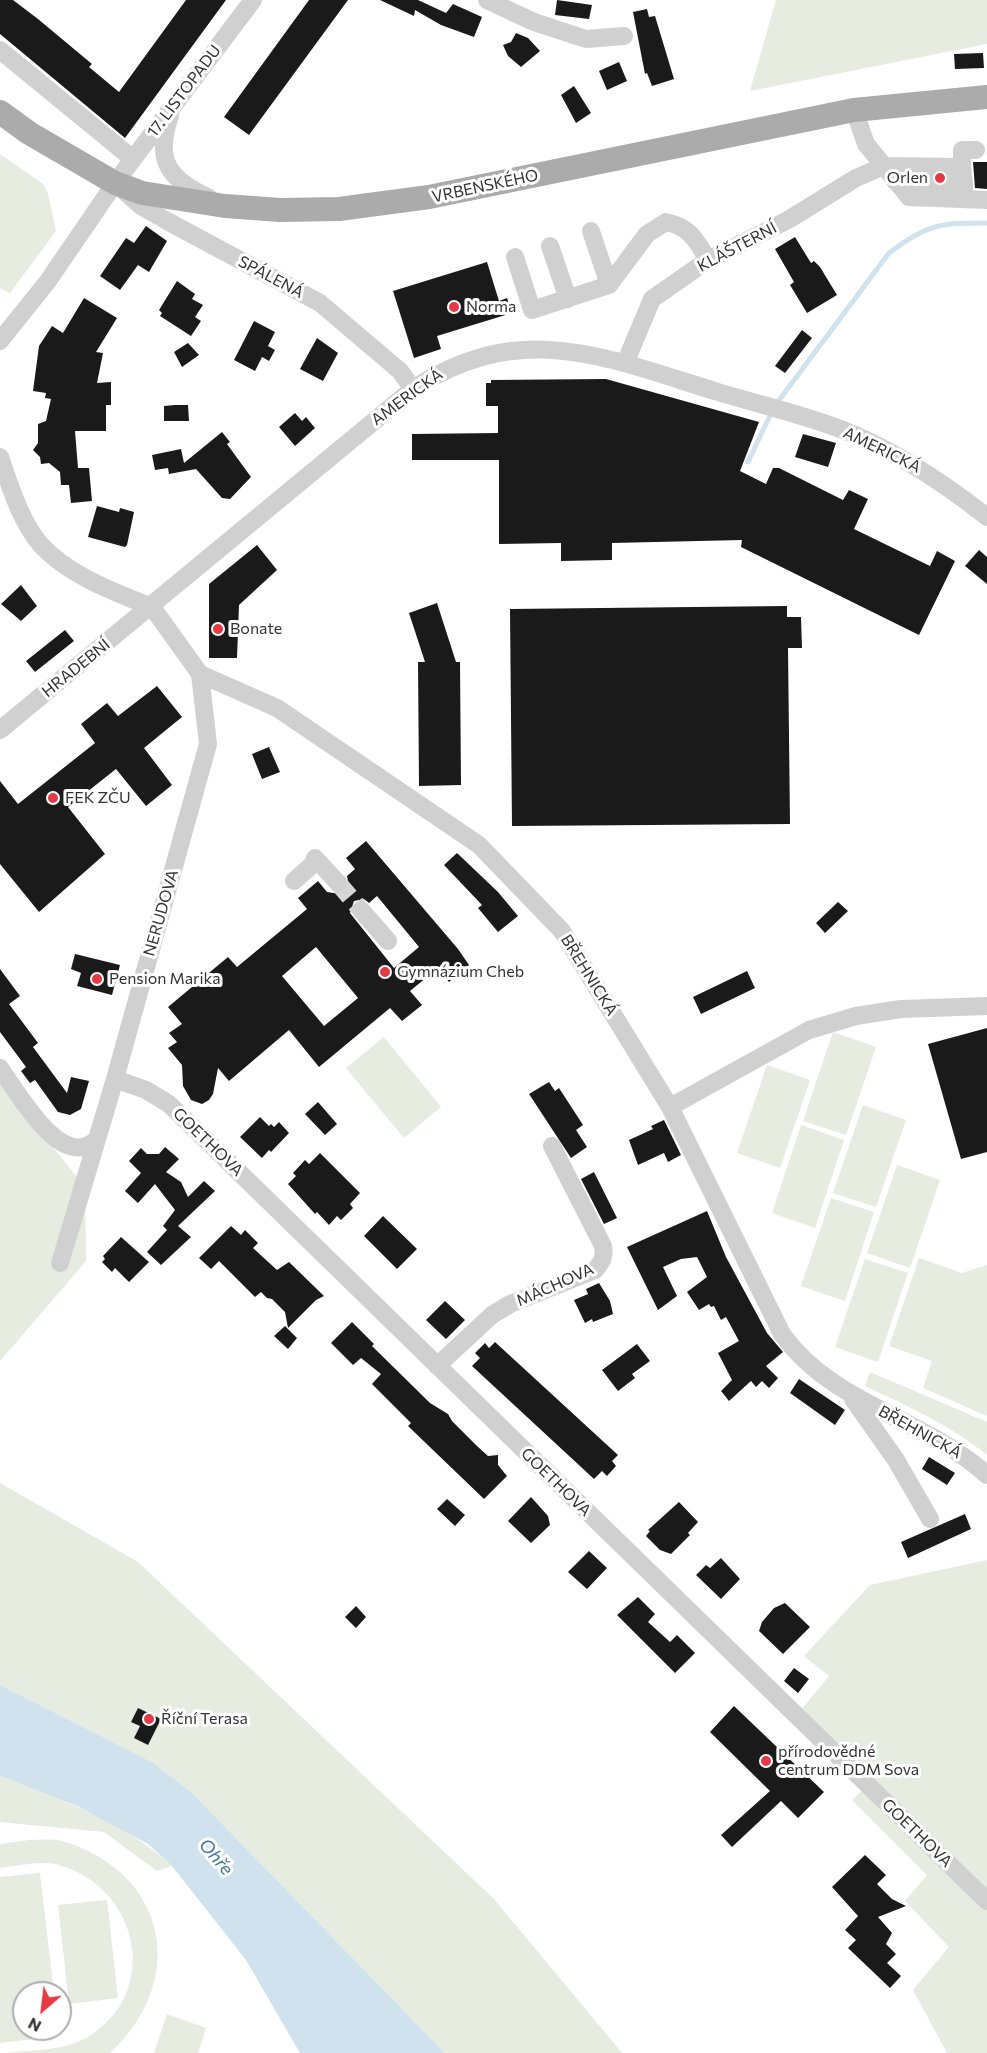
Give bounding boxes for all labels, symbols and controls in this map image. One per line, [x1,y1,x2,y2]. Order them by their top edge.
street label: 17. LISTOPADU [143,41,225,141]
street label: VRBENSKÉHO [430,165,540,207]
place label: Orlen [887,168,928,188]
marker: Orlen [933,171,947,185]
street label: KLÁŠTERNÍ [694,218,780,276]
street label: SPÁLENÁ [235,252,307,302]
place label: Norma [466,297,516,317]
marker: Norma [447,300,461,314]
street label: AMERICKÁ [367,365,447,429]
street label: AMERICKÁ [840,423,924,477]
place label: Bonate [230,619,282,639]
marker: Bonate [211,622,225,636]
street label: HRADEBNÍ [38,635,114,701]
place label: FEK ZČU [65,788,131,808]
marker: FEK ZČU [46,791,60,805]
street label: NERUDOVA [140,868,182,958]
street label: BŘEHNICKÁ [557,931,621,1019]
place label: Gymnázium Cheb [397,962,524,982]
marker: Gymnázium Cheb [378,965,392,979]
place label: Pension Marika [109,969,221,989]
marker: Pension Marika [90,972,104,986]
street label: GOETHOVA [169,1104,247,1180]
street label: MÁCHOVA [513,1259,597,1311]
street label: BŘEHNICKÁ [875,1401,965,1463]
street label: GOETHOVA [517,1444,595,1520]
place label: Říční Terasa [161,1709,248,1729]
marker: Říční Terasa [142,1712,156,1726]
place label: přírodovědné centrum DDM Sova [778,1742,919,1780]
marker: přírodovědné centrum DDM Sova [759,1754,773,1768]
street label: GOETHOVA [878,1795,956,1871]
water label: Ohře [194,1834,238,1880]
north arrow [12,1981,72,2041]
text: N [24,2014,44,2037]

